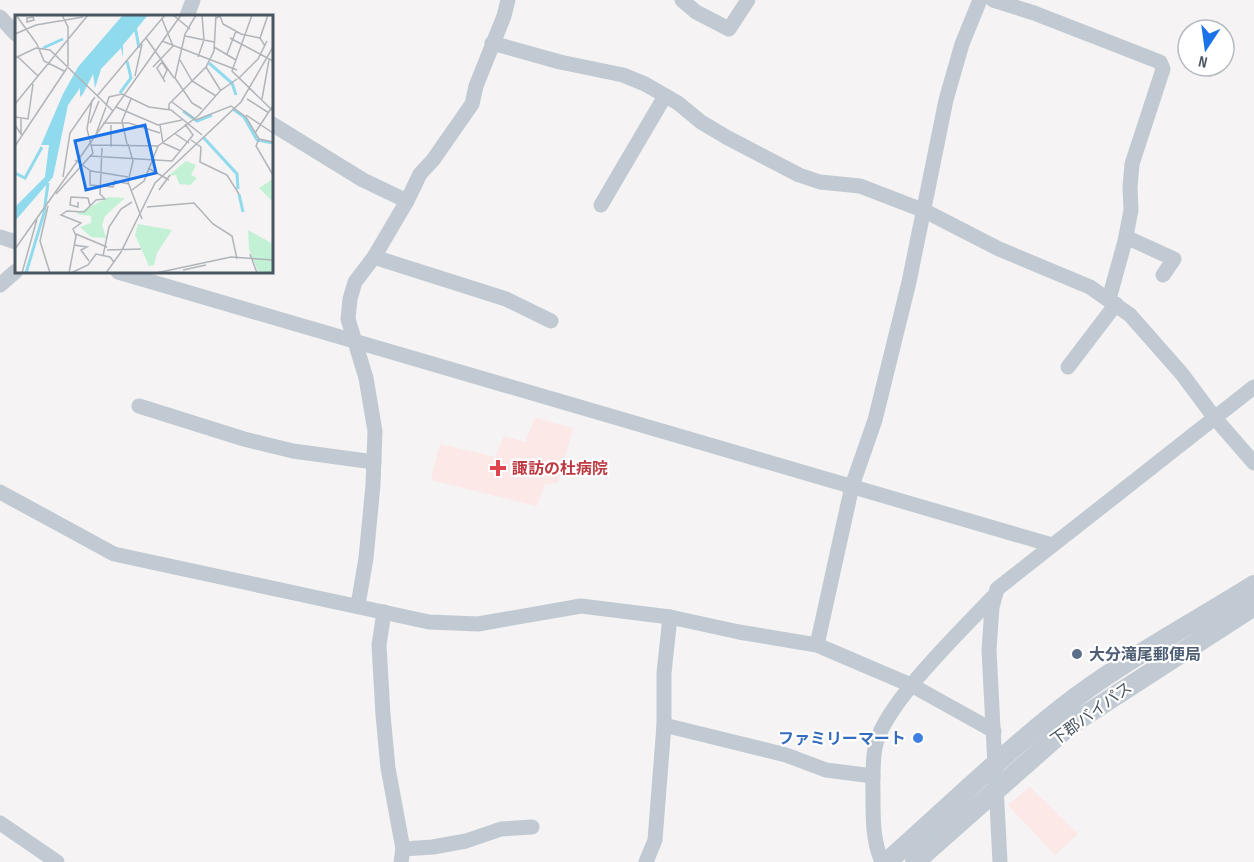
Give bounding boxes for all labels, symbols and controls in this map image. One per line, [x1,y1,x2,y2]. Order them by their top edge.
inset map [15,15,273,273]
north arrow [1176,18,1236,78]
text: N [1197,51,1209,71]
marker: 諏訪の杜病院 [489,459,507,477]
place label: 諏訪の杜病院 [512,460,608,479]
place label: 大分滝尾郵便局 [1089,646,1201,665]
marker: 大分滝尾郵便局 [1070,647,1084,661]
street label: 下郡バイパス [1048,678,1136,750]
place label: ファミリーマート [778,730,906,749]
marker: ファミリーマート [911,731,925,745]

